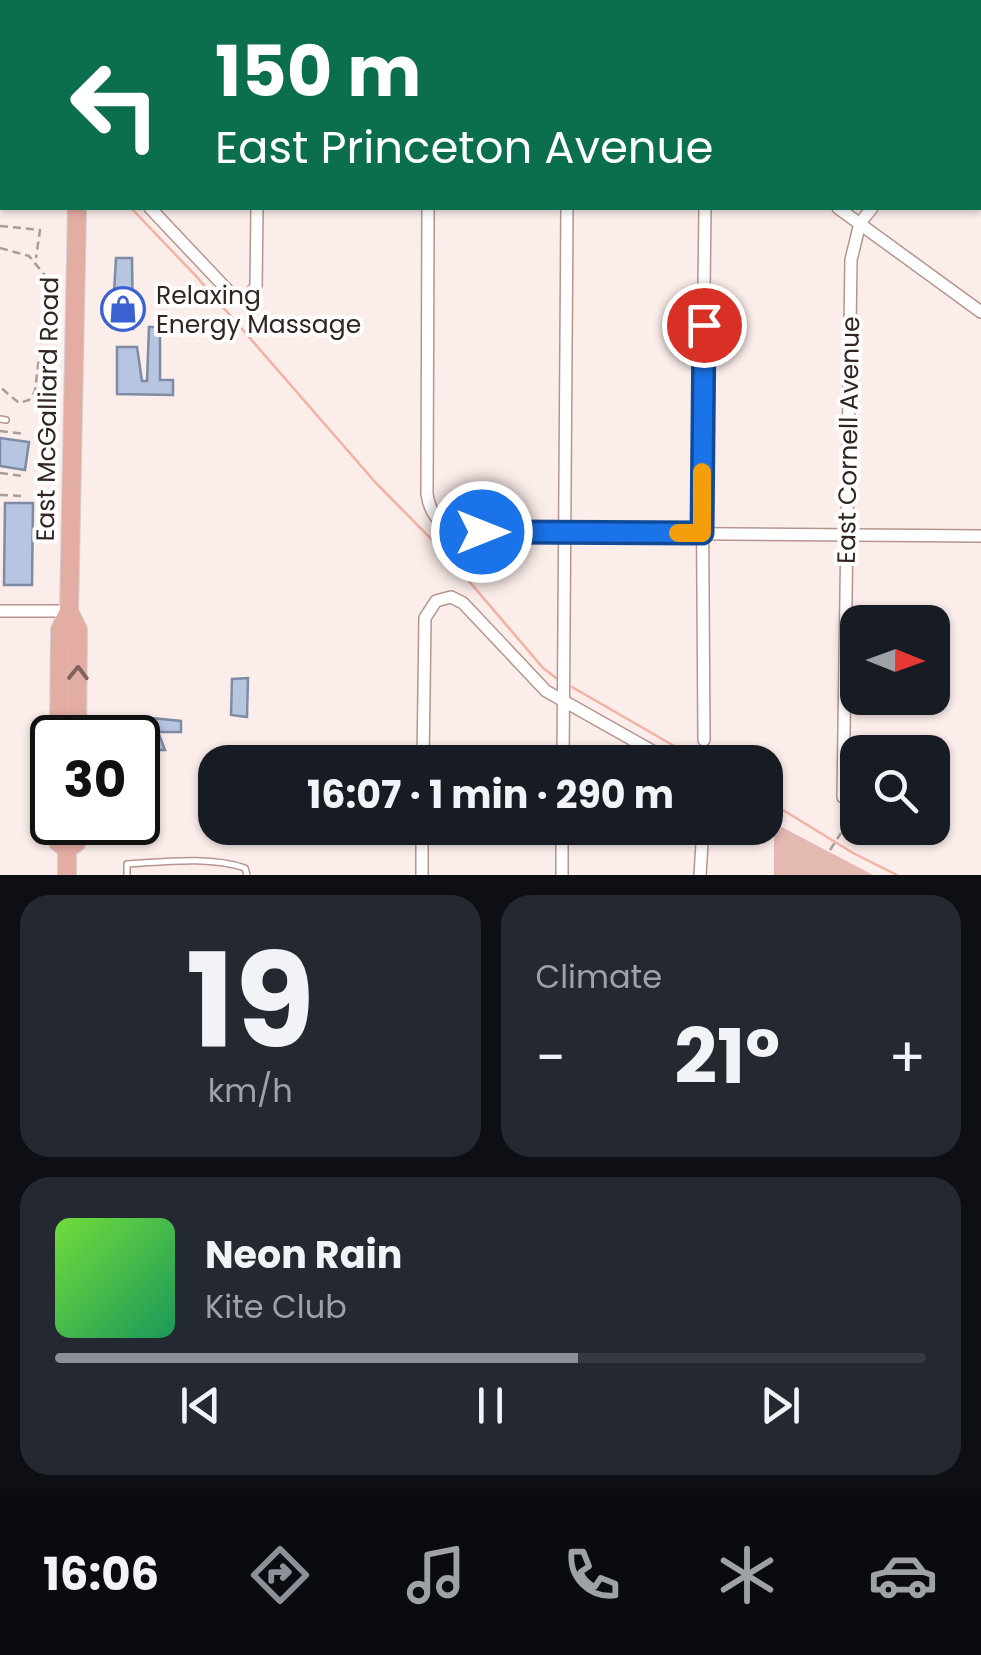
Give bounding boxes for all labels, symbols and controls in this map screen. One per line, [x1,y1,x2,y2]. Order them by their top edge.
text: 150 m [215,22,421,121]
icon: left [50,40,180,170]
text: East Princeton Avenue [215,116,713,179]
street label: East McGalliard Road [28,276,67,542]
place label: Relaxing Energy Massage [156,278,361,342]
pin [662,283,747,368]
shop icon: Relaxing Energy Massage [100,286,146,332]
icon: arrive [677,298,732,353]
street label: East Cornell Avenue [829,316,868,564]
position arrow [430,480,534,584]
north arrow [840,605,950,715]
map controls [840,605,950,845]
one-way arrow [67,665,88,681]
speed limit sign: 30 [30,715,160,845]
button: search [840,735,950,845]
text: 16:07 · 1 min · 290 m [307,768,674,821]
text: 19 [186,910,315,1093]
text: Climate [536,954,662,999]
text: 21° [674,1004,780,1109]
text: − [536,1019,566,1096]
text: + [888,1019,926,1096]
text: km/h [208,1068,293,1113]
text: Neon Rain [205,1228,402,1281]
text: Kite Club [205,1284,347,1329]
icon: previous [173,1378,228,1433]
icon: pause [463,1378,518,1433]
icon: next [753,1378,808,1433]
icon: directions [245,1540,315,1610]
icon: music [401,1540,471,1610]
icon: phone [557,1540,627,1610]
icon: climate [712,1540,782,1610]
icon: car [868,1540,938,1610]
text: 16:06 [43,1543,159,1606]

